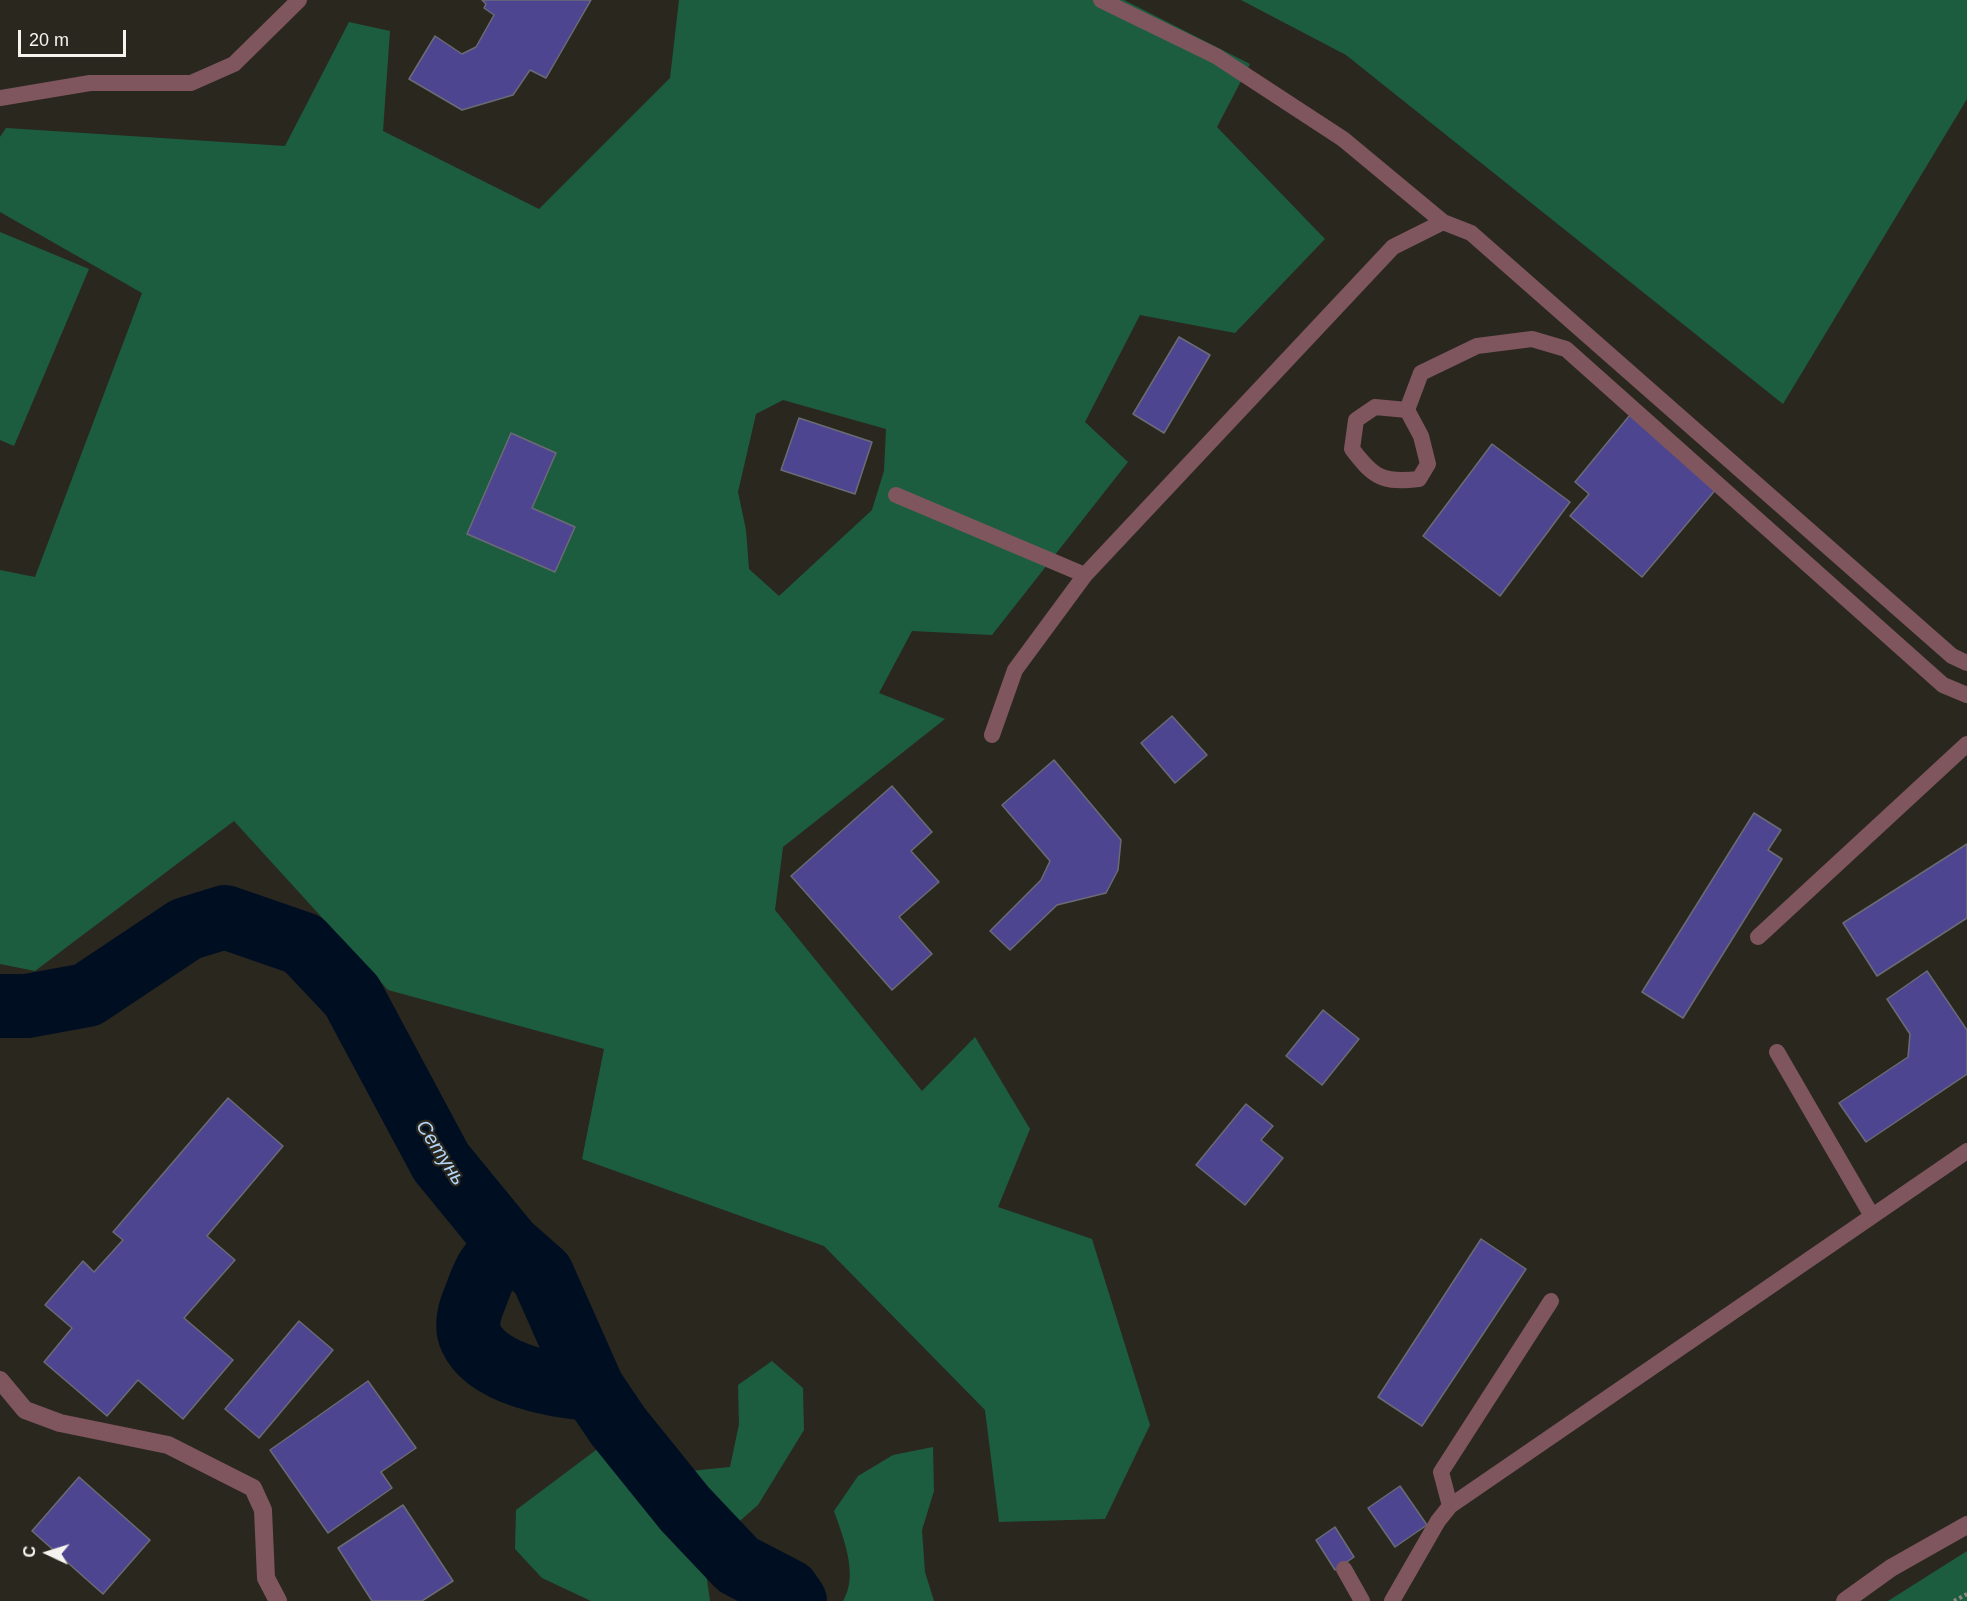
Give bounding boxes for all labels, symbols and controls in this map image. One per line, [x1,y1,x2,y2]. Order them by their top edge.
scale bar [21,18,129,56]
text: 20 m [29,30,69,50]
water label: Сетунь [410,1116,470,1190]
north arrow [18,1523,78,1583]
text: С [21,1545,38,1558]

